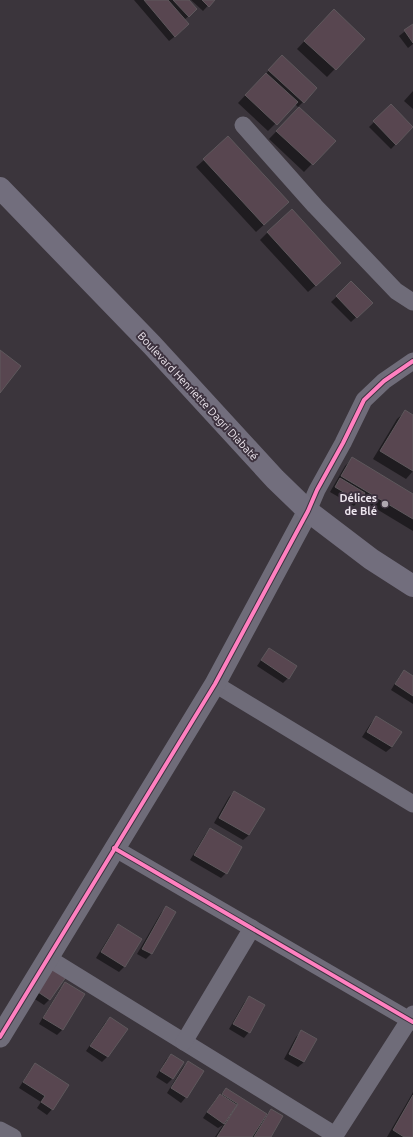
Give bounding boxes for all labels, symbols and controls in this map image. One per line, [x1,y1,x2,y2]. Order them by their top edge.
street label: Boulevard Henriette Dagri Diabaté [135,330,261,462]
place label: Délices de Blé [340,492,377,517]
marker: Délices de Blé [380,499,390,509]

